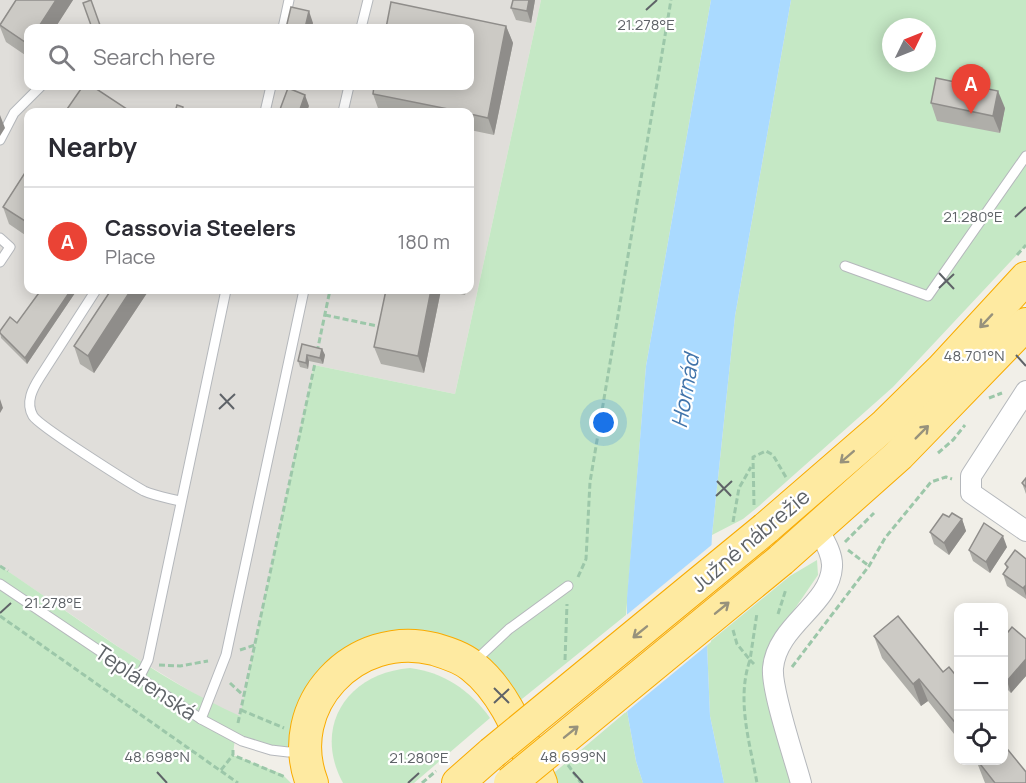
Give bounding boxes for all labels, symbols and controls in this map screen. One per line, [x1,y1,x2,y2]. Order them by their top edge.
text: 21.278°E [617,14,675,35]
north arrow [882,18,936,72]
search box [24,24,474,90]
icon: search [45,41,78,74]
text: Search here [93,42,215,72]
pin: A [952,64,990,114]
text: Nearby [48,129,137,165]
text: 21.280°E [943,206,1003,227]
text: Cassovia Steelers [105,213,296,243]
text: A [61,228,74,255]
text: 180 m [397,228,450,255]
text: Place [105,243,155,270]
one-way arrow [979,313,993,328]
text: 48.701°N [944,345,1004,366]
water label: Hornád [664,349,707,430]
your location [589,408,618,437]
one-way arrow [915,424,930,439]
one-way arrow [839,451,855,464]
street label: Južné nábrežie [685,482,815,598]
text: 21.278°E [24,592,82,613]
one-way arrow [714,602,730,615]
map controls [954,603,1008,765]
button: + [954,603,1008,657]
one-way arrow [632,625,648,638]
street label: Teplárenská [90,638,202,726]
button: − [954,657,1008,711]
button: locate [954,711,1008,765]
one-way arrow [563,726,579,739]
text: 48.698°N [124,746,190,767]
text: 48.699°N [540,746,606,767]
text: 21.280°E [389,747,449,768]

